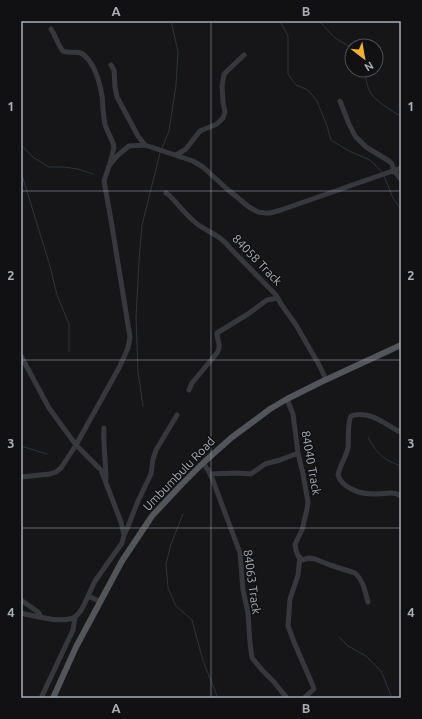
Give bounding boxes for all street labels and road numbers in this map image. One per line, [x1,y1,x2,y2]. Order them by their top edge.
street label: 84058 Track [230,232,285,288]
street label: 84040 Track [299,430,324,496]
street label: Umbumbulu Road [140,434,217,513]
street label: 84063 Track [242,549,263,615]

